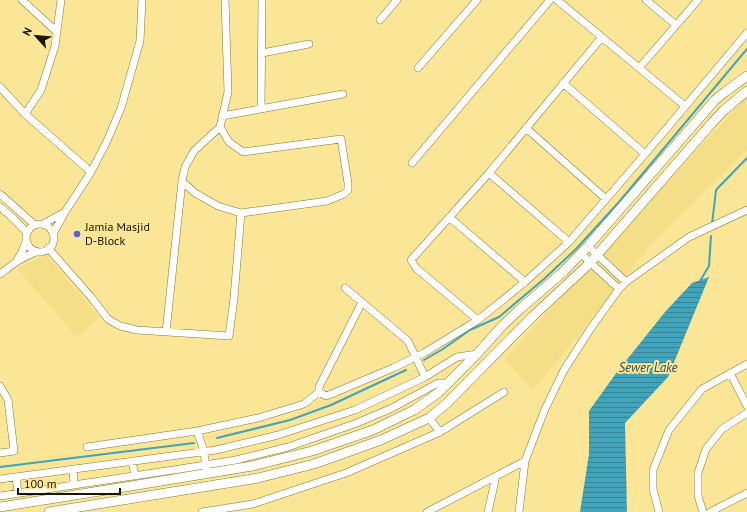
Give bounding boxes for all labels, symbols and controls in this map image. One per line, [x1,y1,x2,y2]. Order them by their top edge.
north arrow [16,16,56,56]
text: N [19,25,35,38]
place label: Jamia Masjid D-Block [84,219,150,248]
marker: Jamia Masjid D-Block [72,229,82,239]
water label: Sewer Lake [618,359,678,376]
scale bar [18,470,120,496]
text: 100 m [24,476,57,491]

